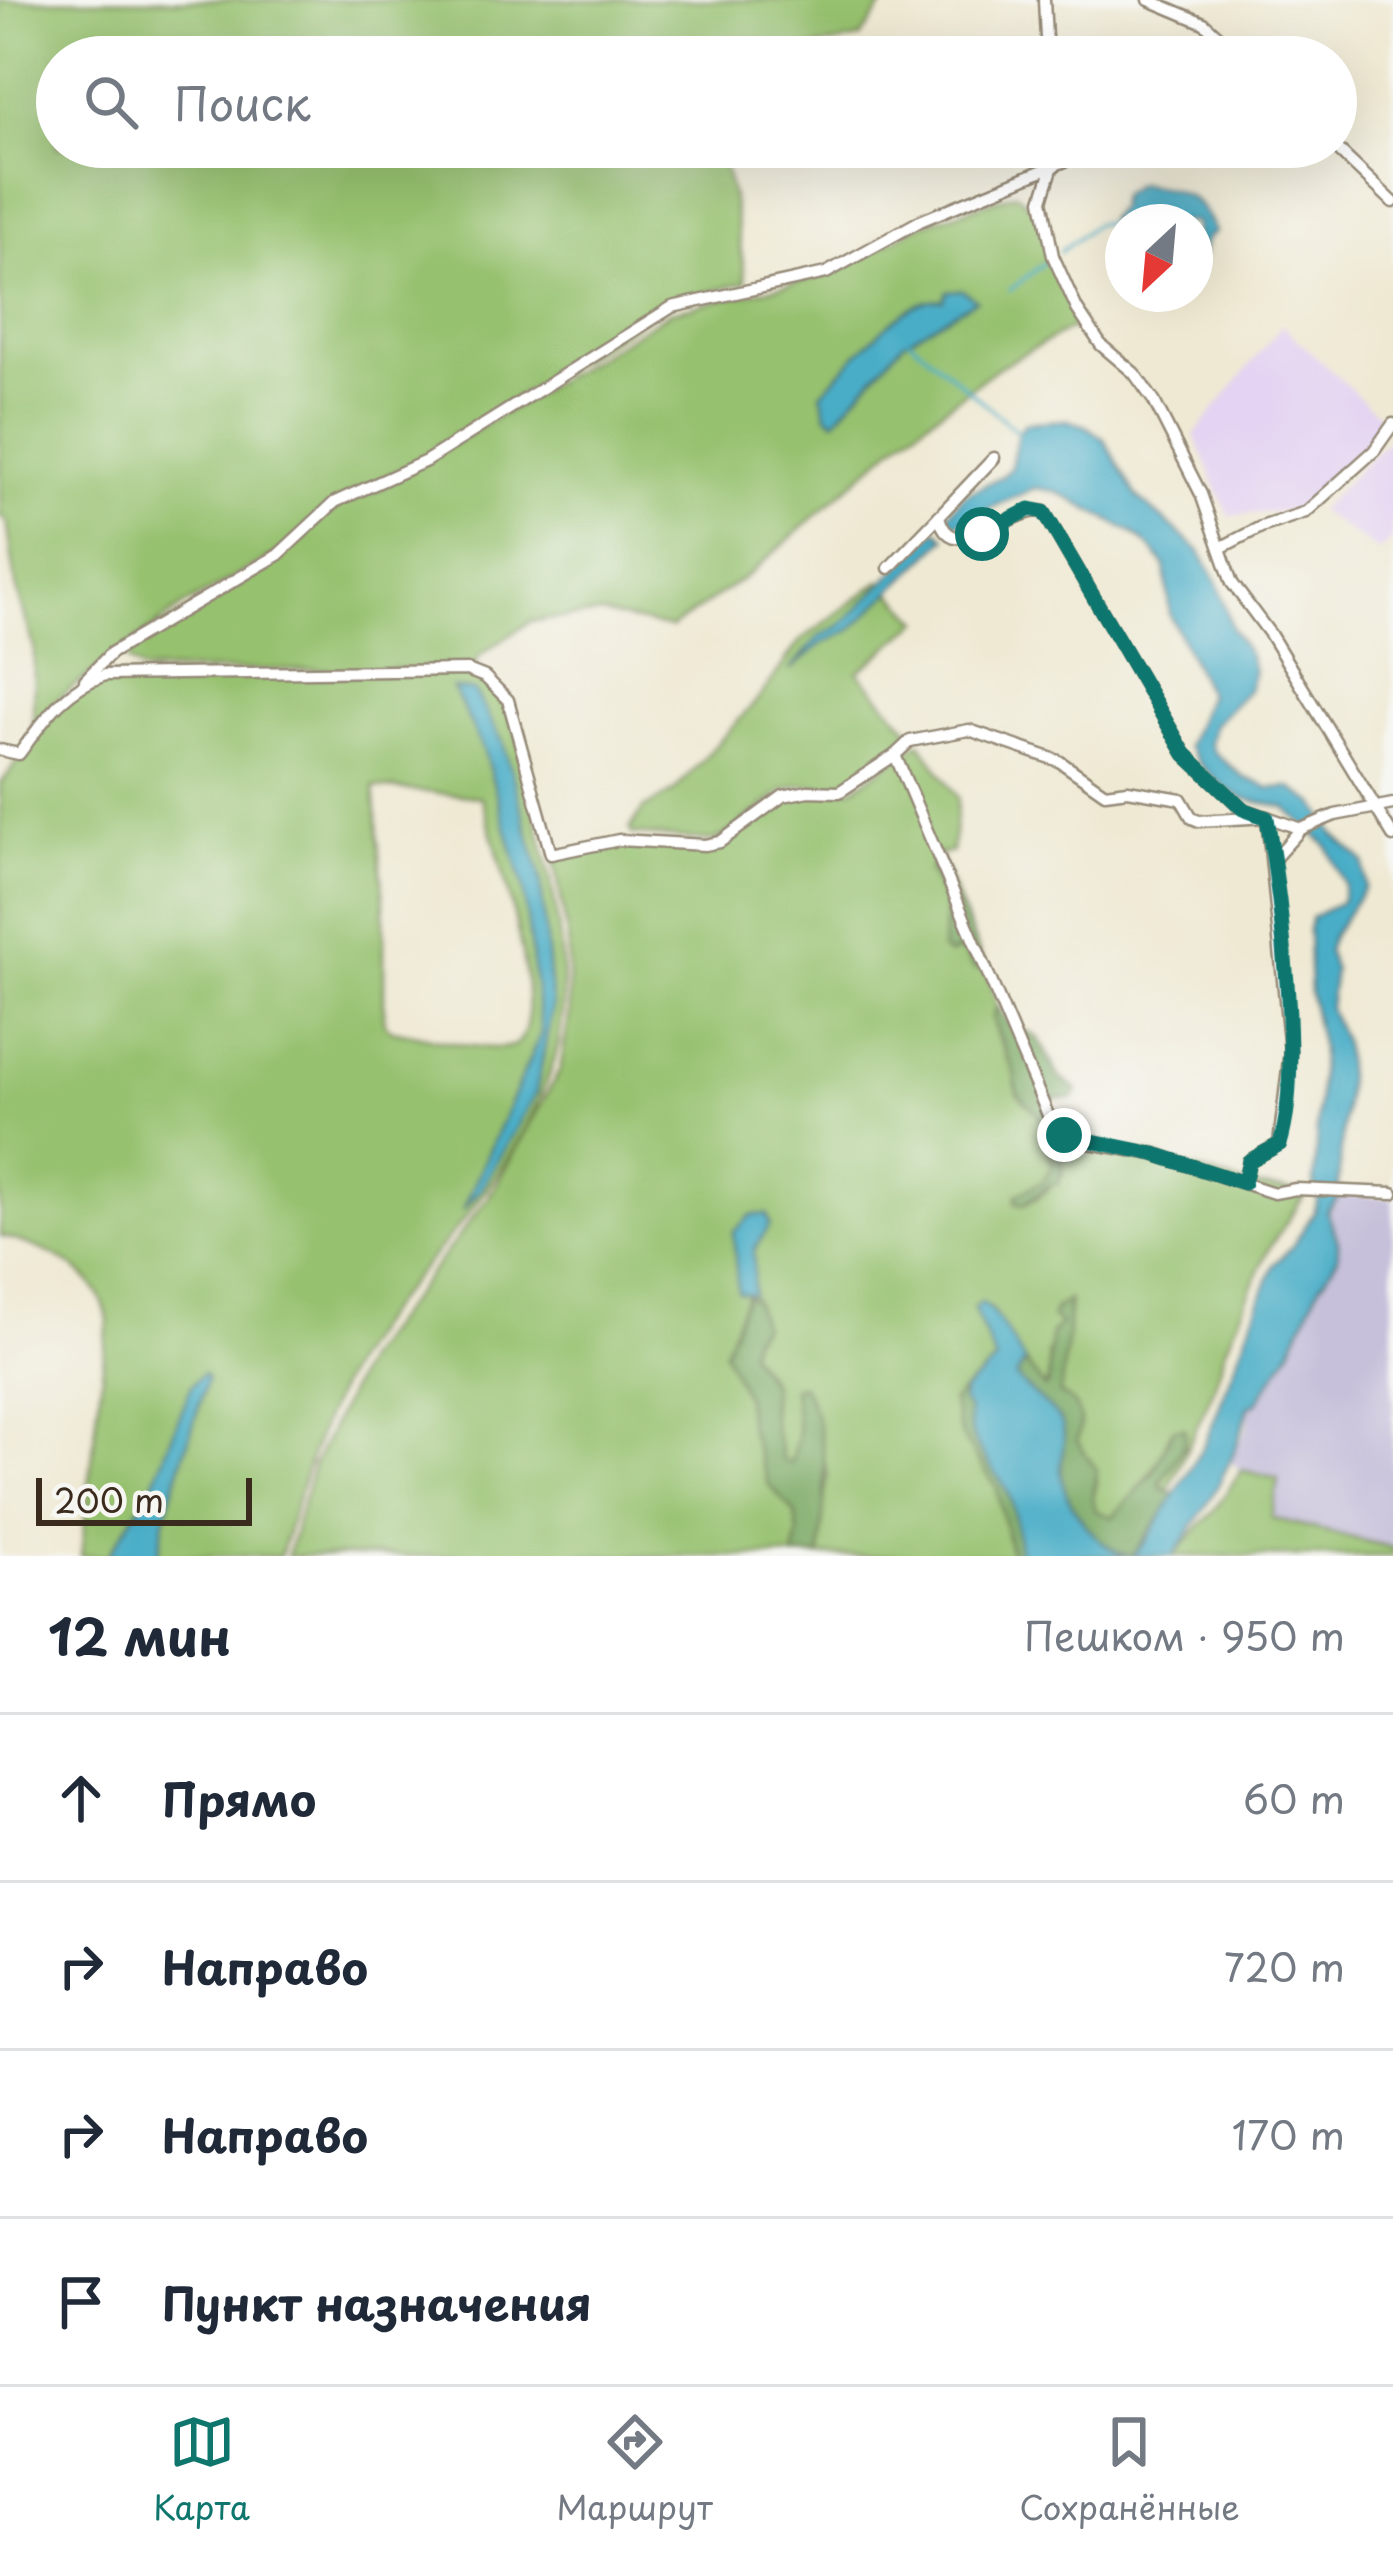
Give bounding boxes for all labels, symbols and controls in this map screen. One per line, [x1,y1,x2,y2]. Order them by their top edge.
search box [36,36,1357,168]
text: Поиск [174,68,311,136]
icon: search [78,69,144,135]
north arrow [1105,204,1213,312]
route start [955,507,1009,561]
route end [1037,1108,1091,1162]
scale bar [36,1472,252,1525]
text: 200 m [54,1474,164,1524]
text: 12 мин [48,1596,231,1673]
text: Пешком · 950 m [1024,1605,1345,1664]
text: Прямо [162,1764,316,1832]
icon: ahead [48,1765,114,1831]
text: 60 m [1243,1768,1345,1827]
text: Направо [162,1932,368,2000]
icon: right [48,1933,114,1999]
text: 720 m [1224,1936,1345,1995]
text: Направо [162,2100,368,2168]
icon: right [48,2101,114,2167]
text: 170 m [1232,2104,1345,2163]
text: Пункт назначения [162,2268,592,2336]
icon: arrive [48,2269,114,2335]
tab: Карта [153,2409,250,2531]
tab: Маршрут [557,2409,713,2531]
tab: Сохранённые [1019,2409,1240,2531]

